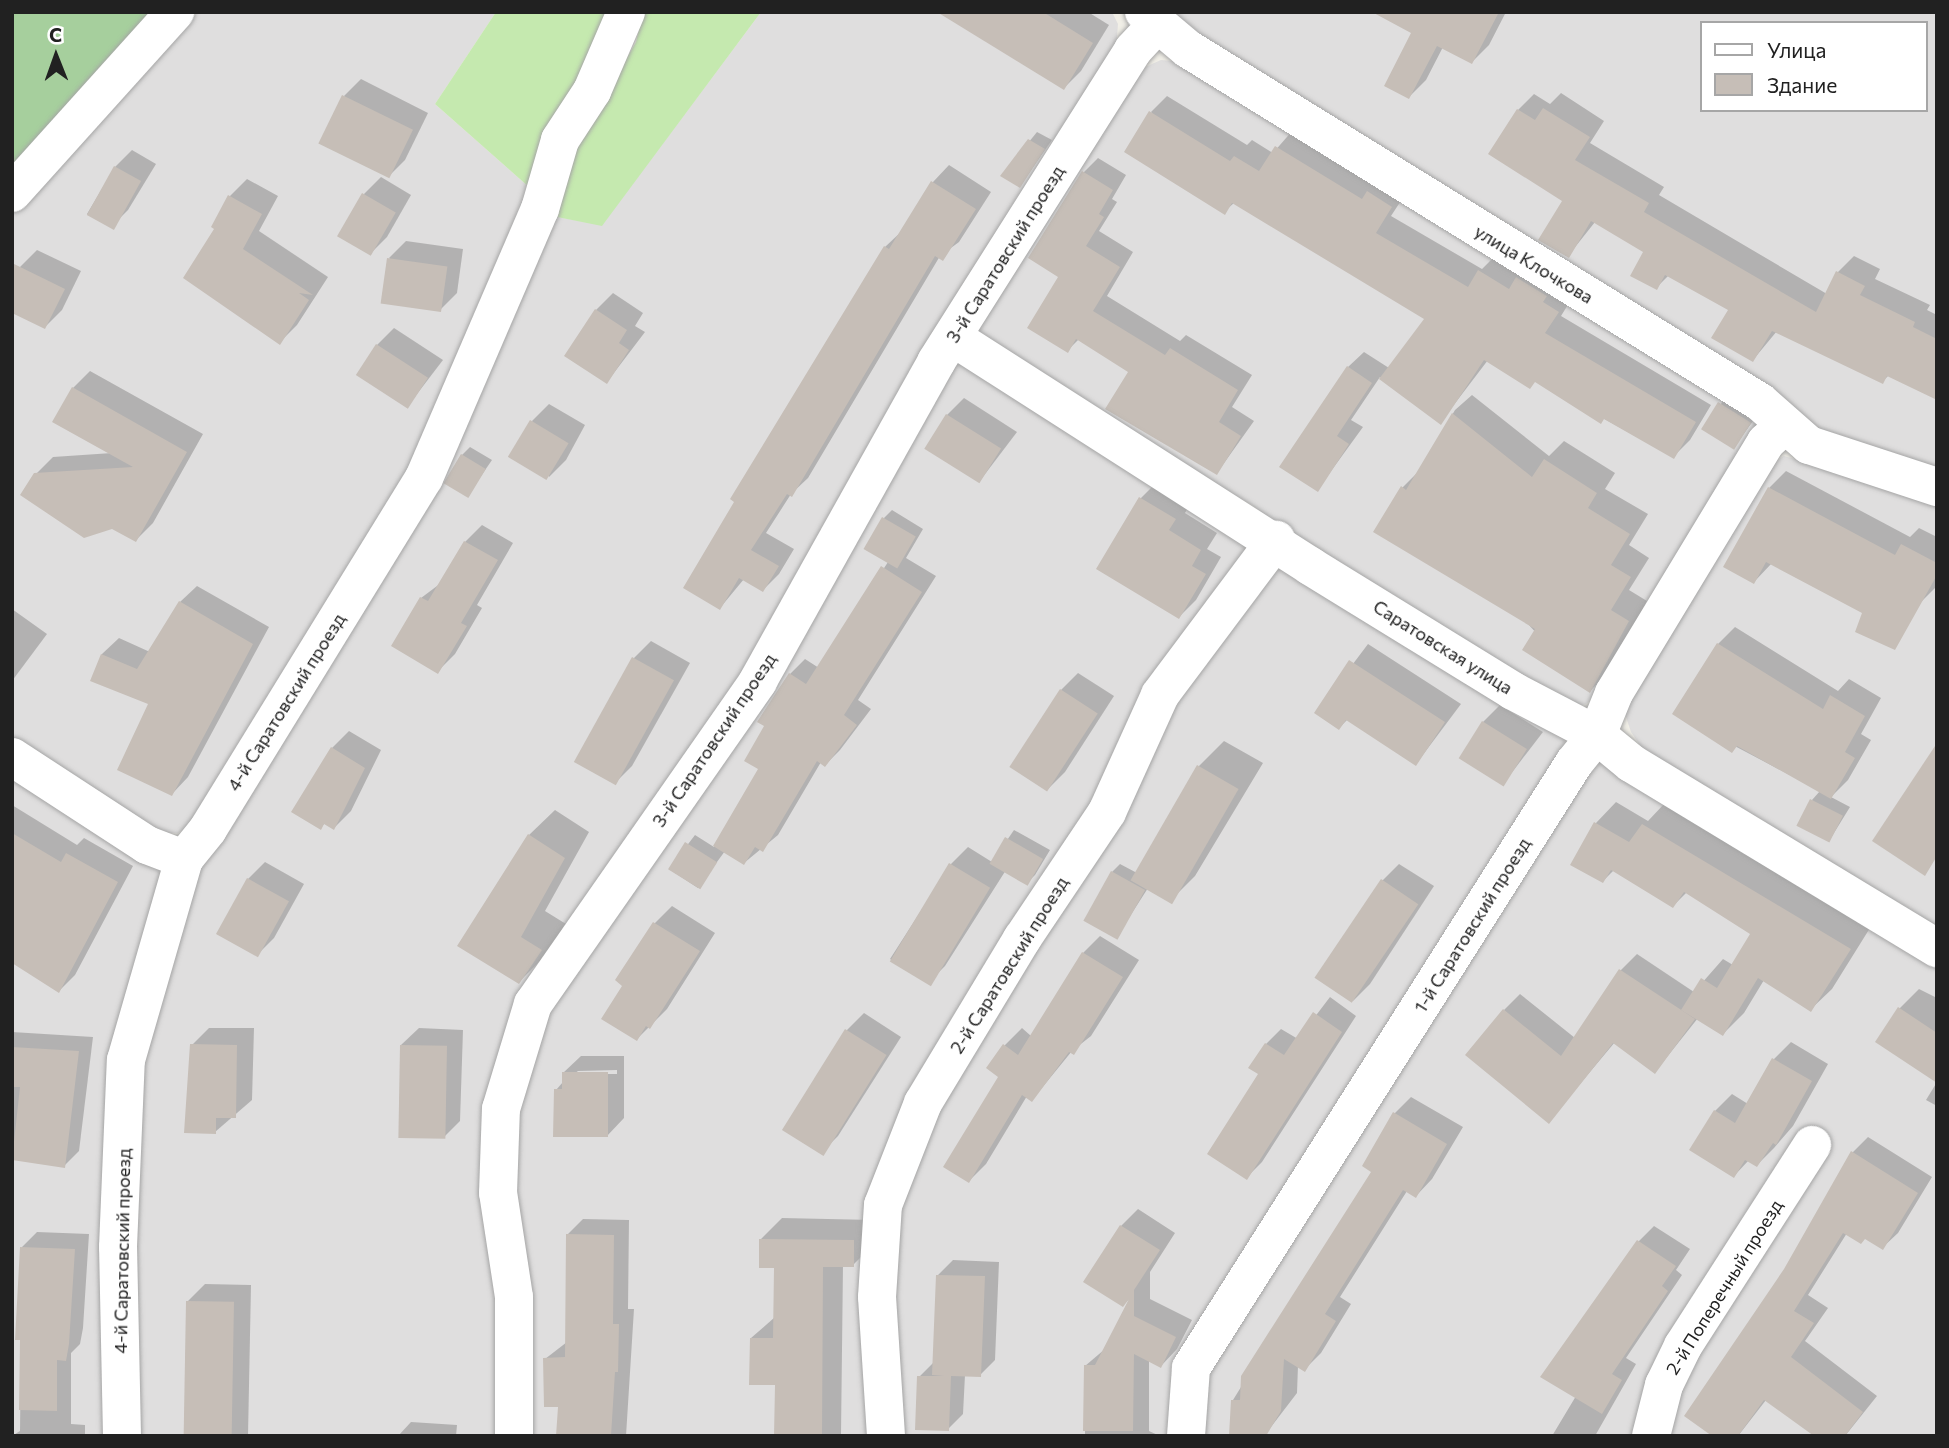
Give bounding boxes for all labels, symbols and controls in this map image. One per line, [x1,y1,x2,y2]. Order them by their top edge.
north arrow [21,21,91,91]
legend [1700,21,1928,112]
text: С [49,23,62,46]
text: Улица [1767,37,1826,62]
text: Здание [1767,72,1837,97]
street label: 3-й Саратовский проезд [942,161,1068,347]
street label: улица Клочкова [1471,220,1597,308]
street label: Саратовская улица [1369,595,1517,699]
street label: 4-й Саратовский проезд [222,609,350,795]
street label: 3-й Саратовский проезд [648,649,780,831]
street label: 1-й Саратовский проезд [1409,834,1535,1016]
street label: 2-й Саратовский проезд [946,873,1072,1057]
street label: 4-й Саратовский проезд [109,1148,135,1354]
street label: 2-й Поперечный проезд [1661,1196,1787,1378]

